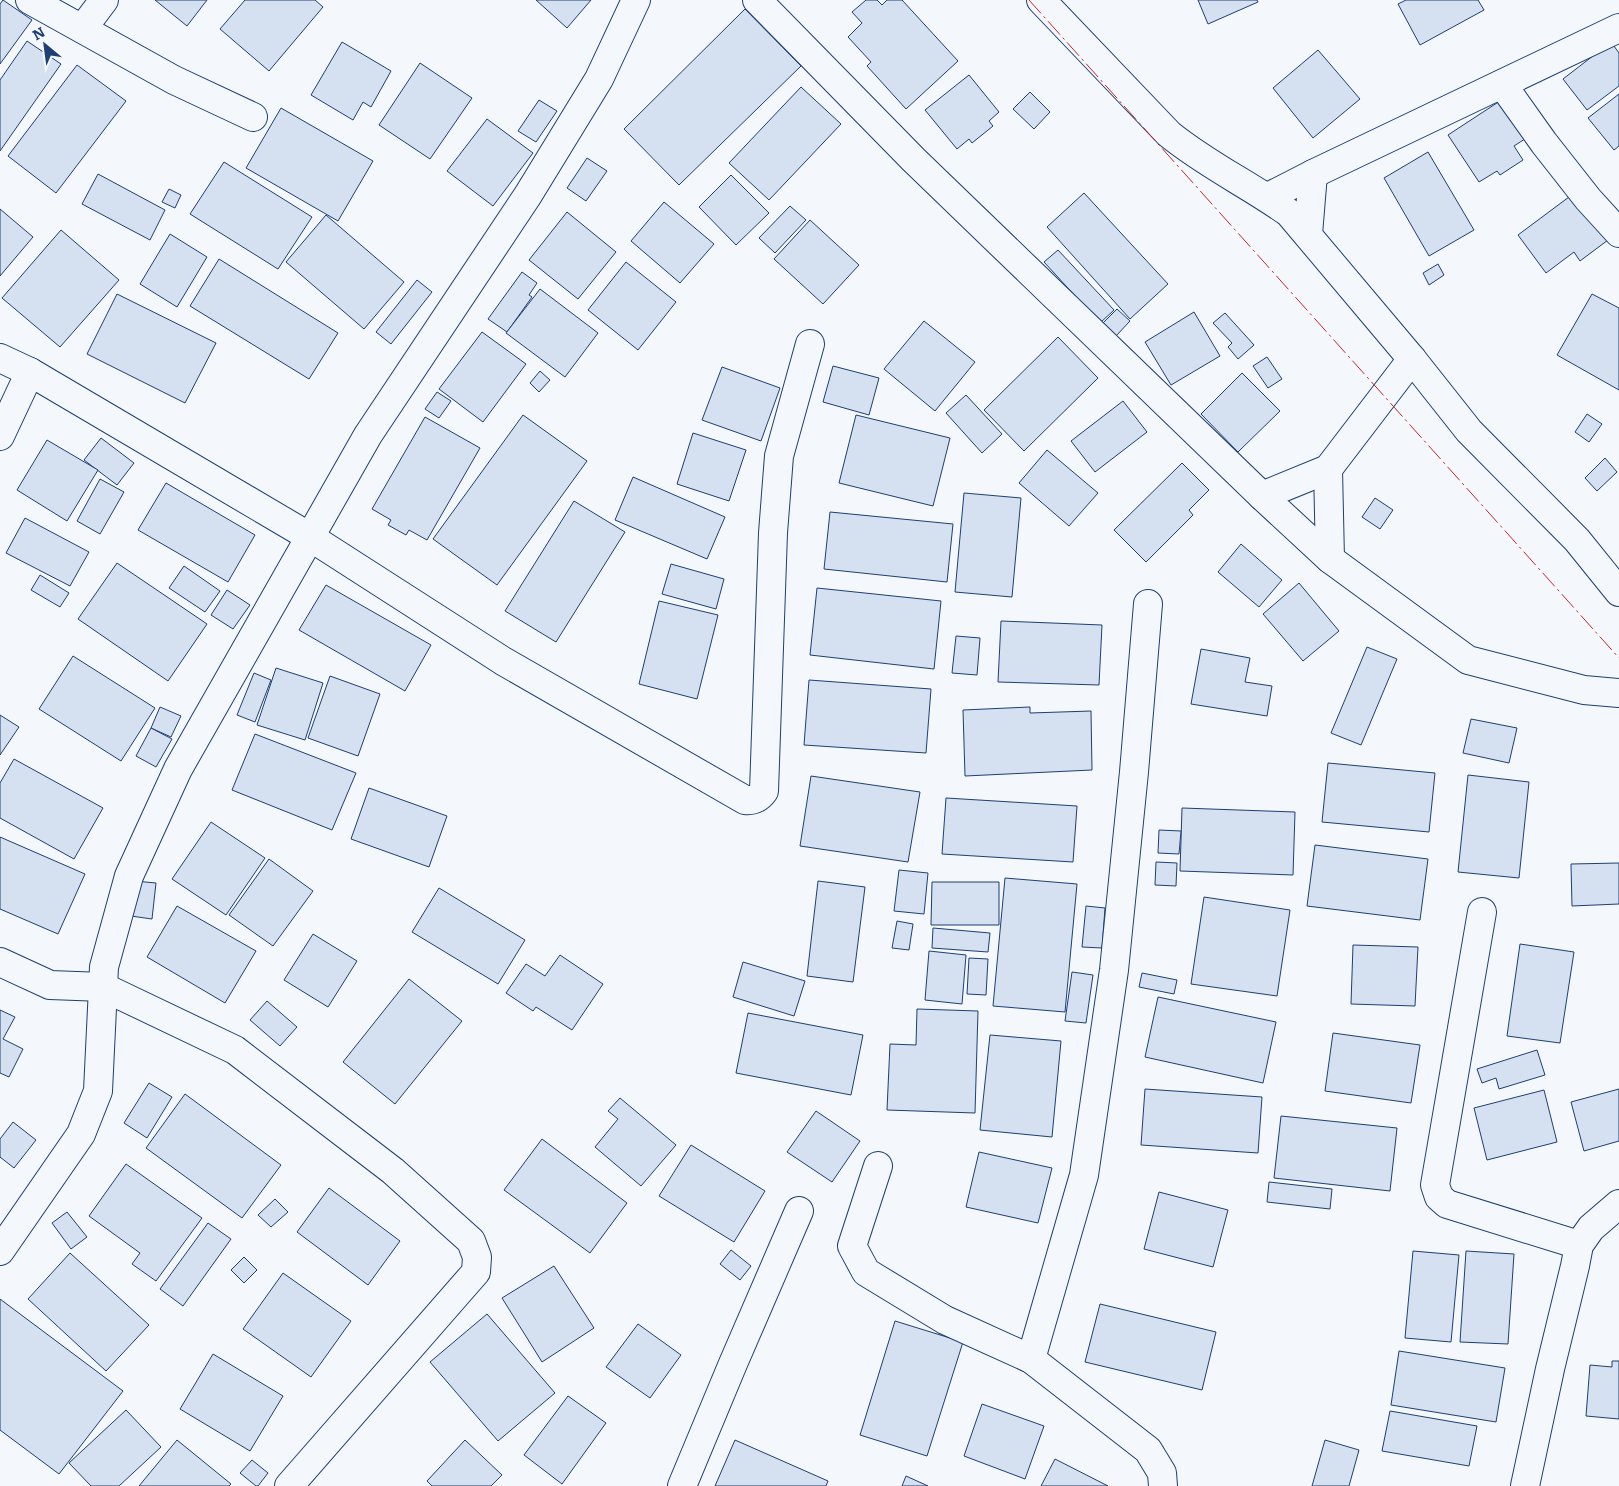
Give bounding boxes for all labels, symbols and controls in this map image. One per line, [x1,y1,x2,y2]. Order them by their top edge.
north arrow [20,20,70,70]
text: N [28,21,48,44]

